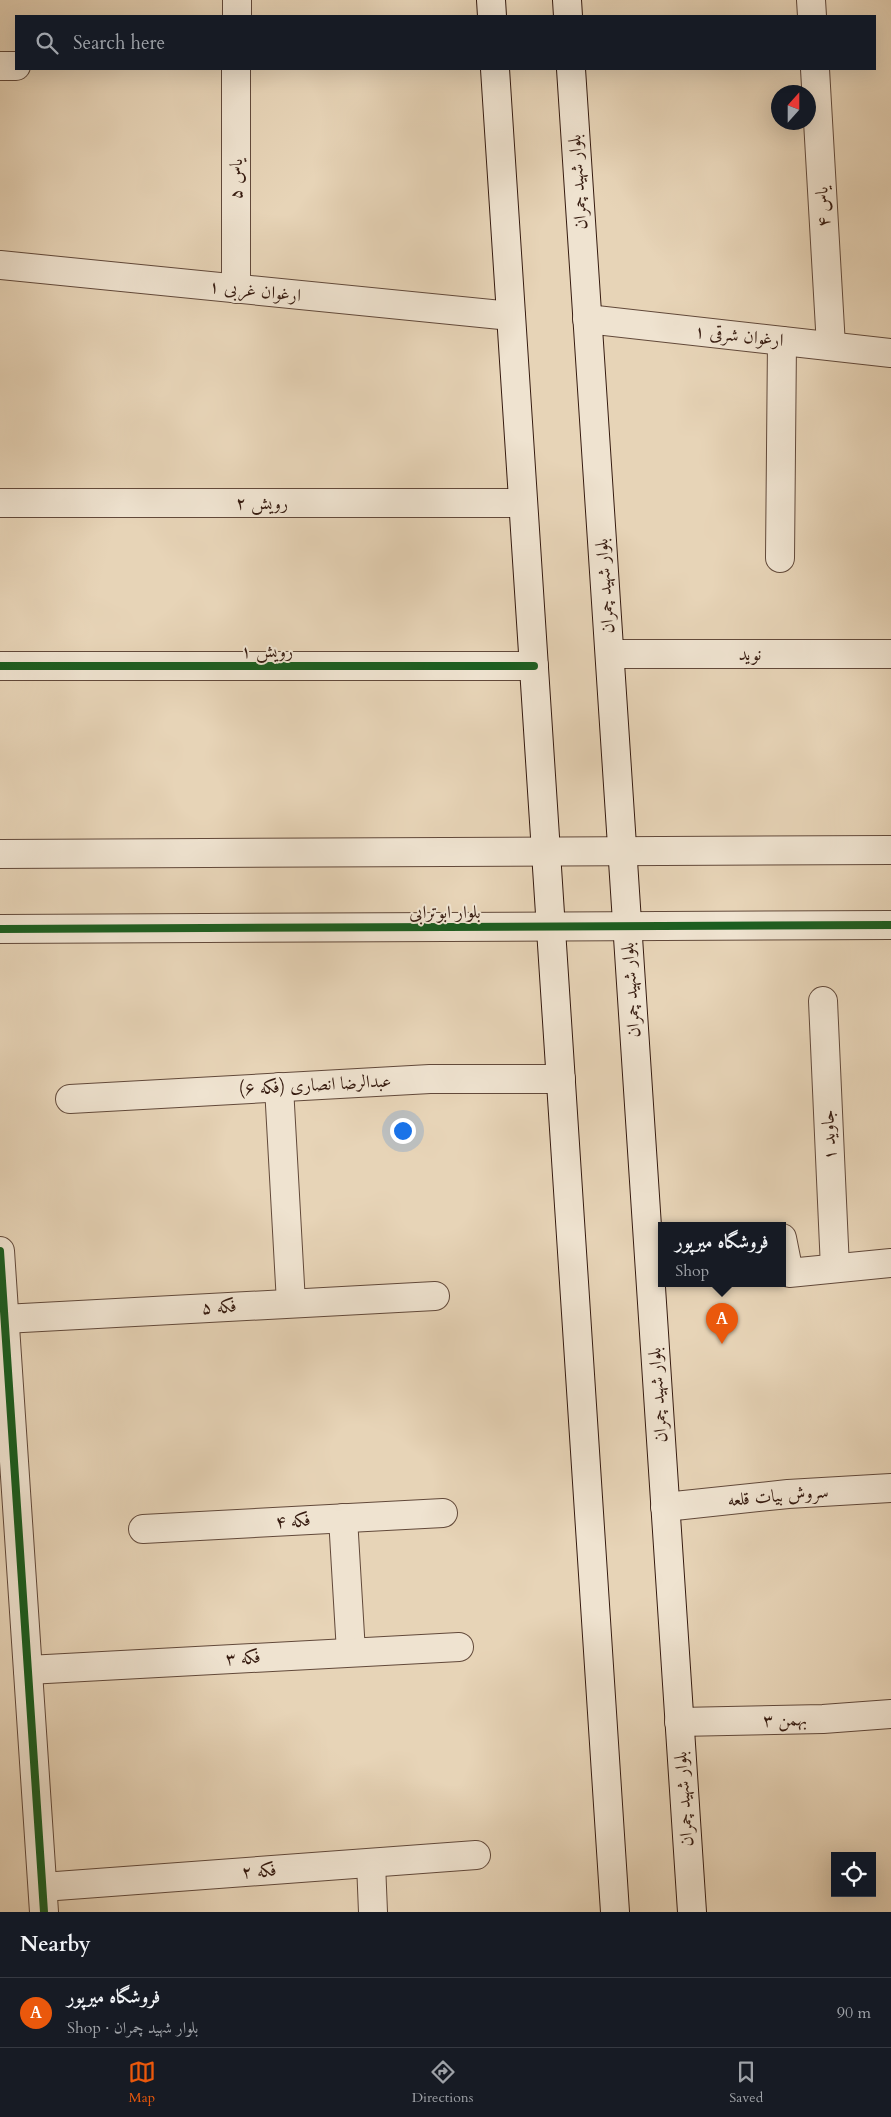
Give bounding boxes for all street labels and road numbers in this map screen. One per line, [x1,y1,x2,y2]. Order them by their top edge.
street label: بلوار شهید چمران [562,134,594,230]
street label: یاس ۵ [224,157,249,199]
street label: یاس ۴ [809,184,837,228]
street label: ارغوان غربی ۱ [208,274,302,308]
street label: ارغوان شرقی ۱ [693,319,785,353]
street label: رویش ۲ [236,491,288,516]
street label: بلوار شهید چمران [589,538,621,634]
street label: رویش ۱ [241,639,293,664]
street label: نوید [739,642,761,667]
street label: بلوار ابوترابی [409,900,481,925]
street label: بلوار شهید چمران [615,942,647,1038]
street label: عبدالرضا انصاری (فکه ۶) [238,1069,392,1101]
street label: جاوید ۱ [815,1109,843,1161]
street label: فکه ۵ [201,1294,237,1320]
street label: بلوار شهید چمران [642,1347,674,1443]
street label: سروش بیات قلعه [726,1479,830,1513]
street label: فکه ۴ [275,1508,311,1534]
street label: فکه ۳ [225,1645,261,1671]
street label: بهمن ۳ [763,1707,807,1733]
street label: بلوار شهید چمران [668,1751,700,1847]
street label: فکه ۲ [241,1857,277,1885]

